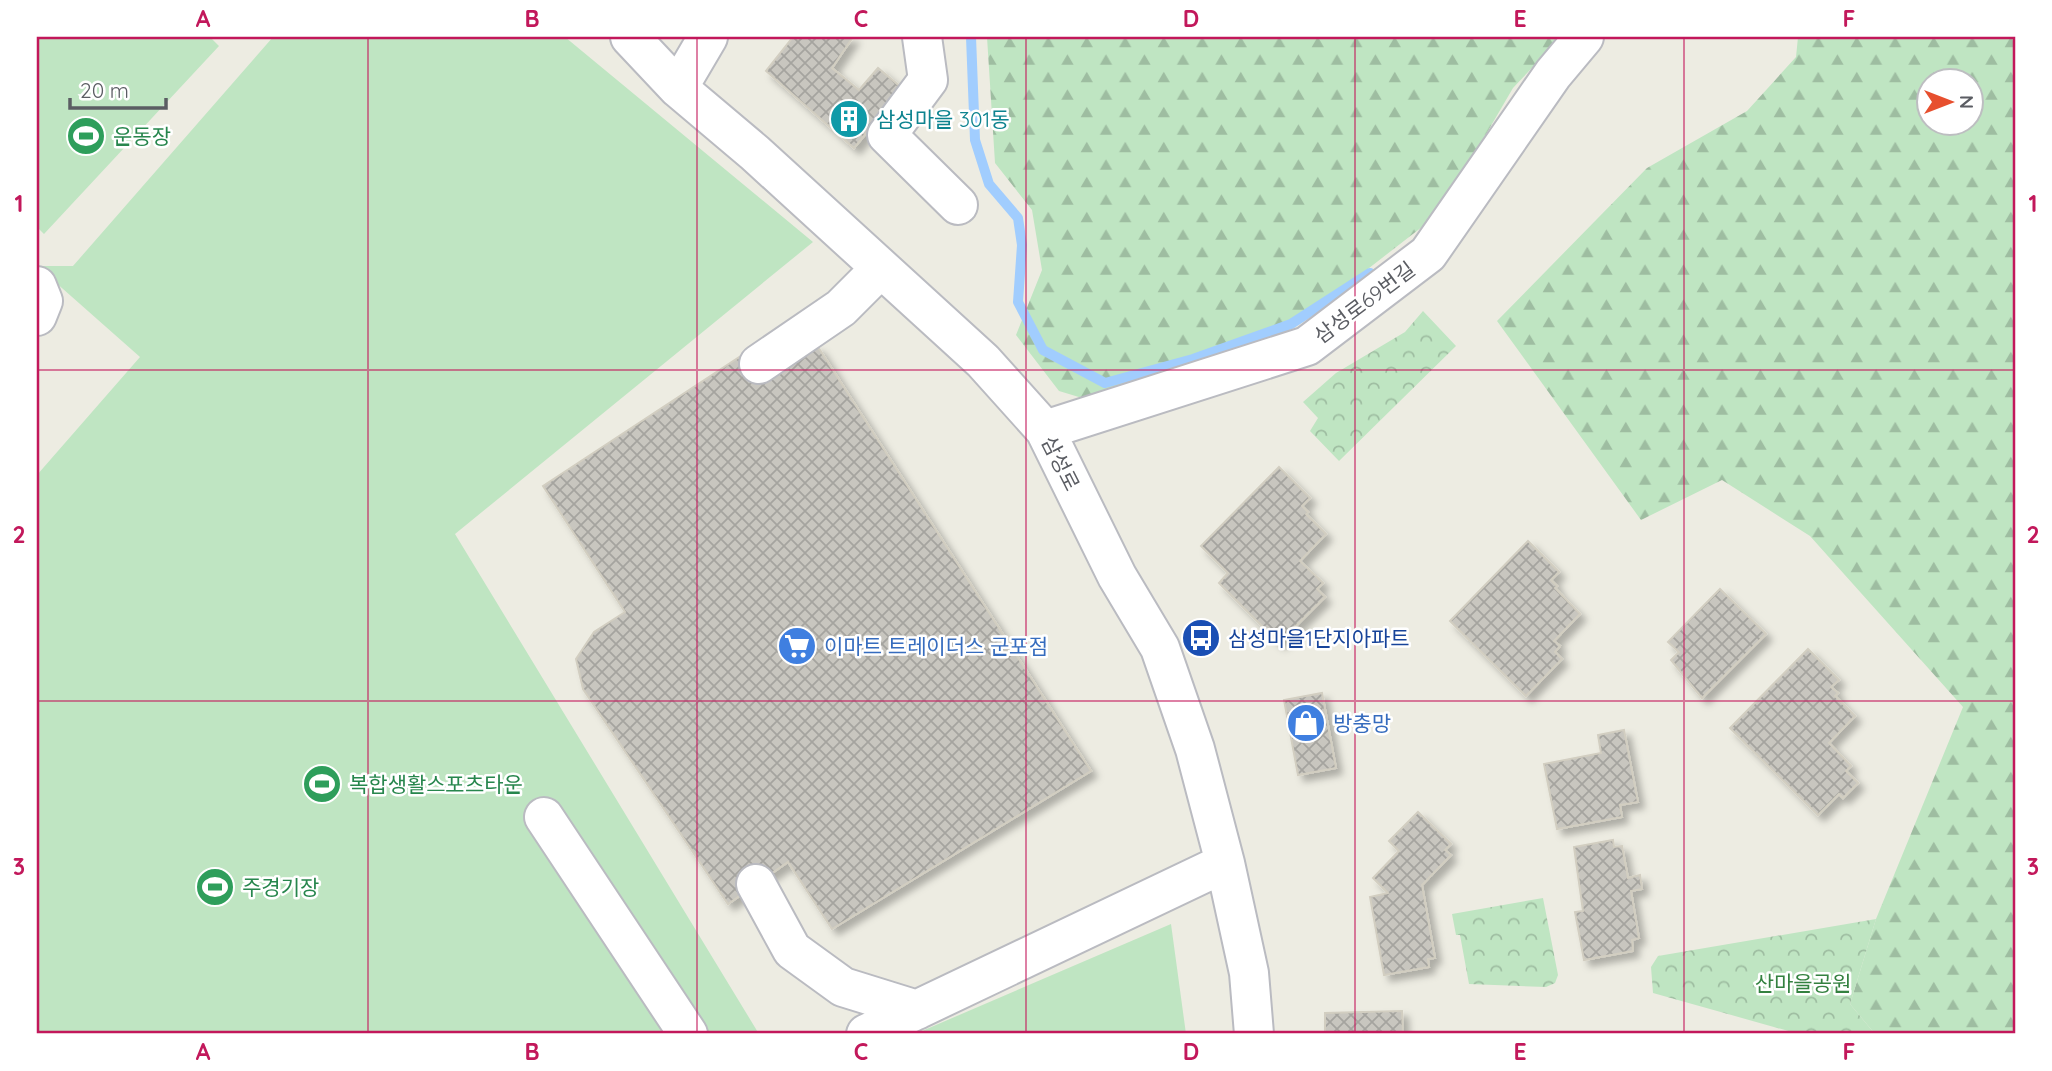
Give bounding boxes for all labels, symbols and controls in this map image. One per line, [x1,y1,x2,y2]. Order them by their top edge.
text: A [196,4,211,33]
text: B [524,4,540,33]
text: C [854,4,868,33]
text: D [1183,4,1199,33]
text: E [1513,4,1527,33]
text: F [1843,4,1855,33]
scale bar [70,66,166,110]
north arrow [1916,66,1986,136]
text: 20 m [80,77,129,103]
text: N [1955,95,1979,109]
building icon: 삼성마을 301동 [828,98,870,140]
place label: 삼성마을 301동 [876,106,1010,132]
sports icon: 운동장 [65,115,107,157]
place label: 운동장 [113,123,171,149]
text: 1 [15,189,23,218]
text: 1 [2029,189,2037,218]
street label: 삼성로69번길 [1308,256,1420,348]
street label: 삼성로 [1036,431,1086,495]
text: 2 [12,520,26,549]
text: 2 [2026,520,2040,549]
bus stop icon: 삼성마을1단지아파트 [1180,617,1222,659]
supermarket icon: 이마트 트레이더스 군포점 [776,625,818,667]
place label: 삼성마을1단지아파트 [1228,625,1410,651]
place label: 이마트 트레이더스 군포점 [824,633,1048,659]
shop icon: 방충망 [1285,702,1327,744]
place label: 방충망 [1333,710,1391,736]
sports icon: 복합생활스포츠타운 [301,763,343,805]
place label: 복합생활스포츠타운 [349,771,523,797]
text: 3 [13,852,25,881]
text: 3 [2027,852,2039,881]
sports icon: 주경기장 [194,866,236,908]
place label: 주경기장 [242,874,319,900]
park label: 산마을공원 [1755,970,1851,996]
text: A [196,1037,211,1066]
text: B [524,1037,540,1066]
text: C [854,1037,868,1066]
text: D [1183,1037,1199,1066]
text: E [1513,1037,1527,1066]
text: F [1843,1037,1855,1066]

